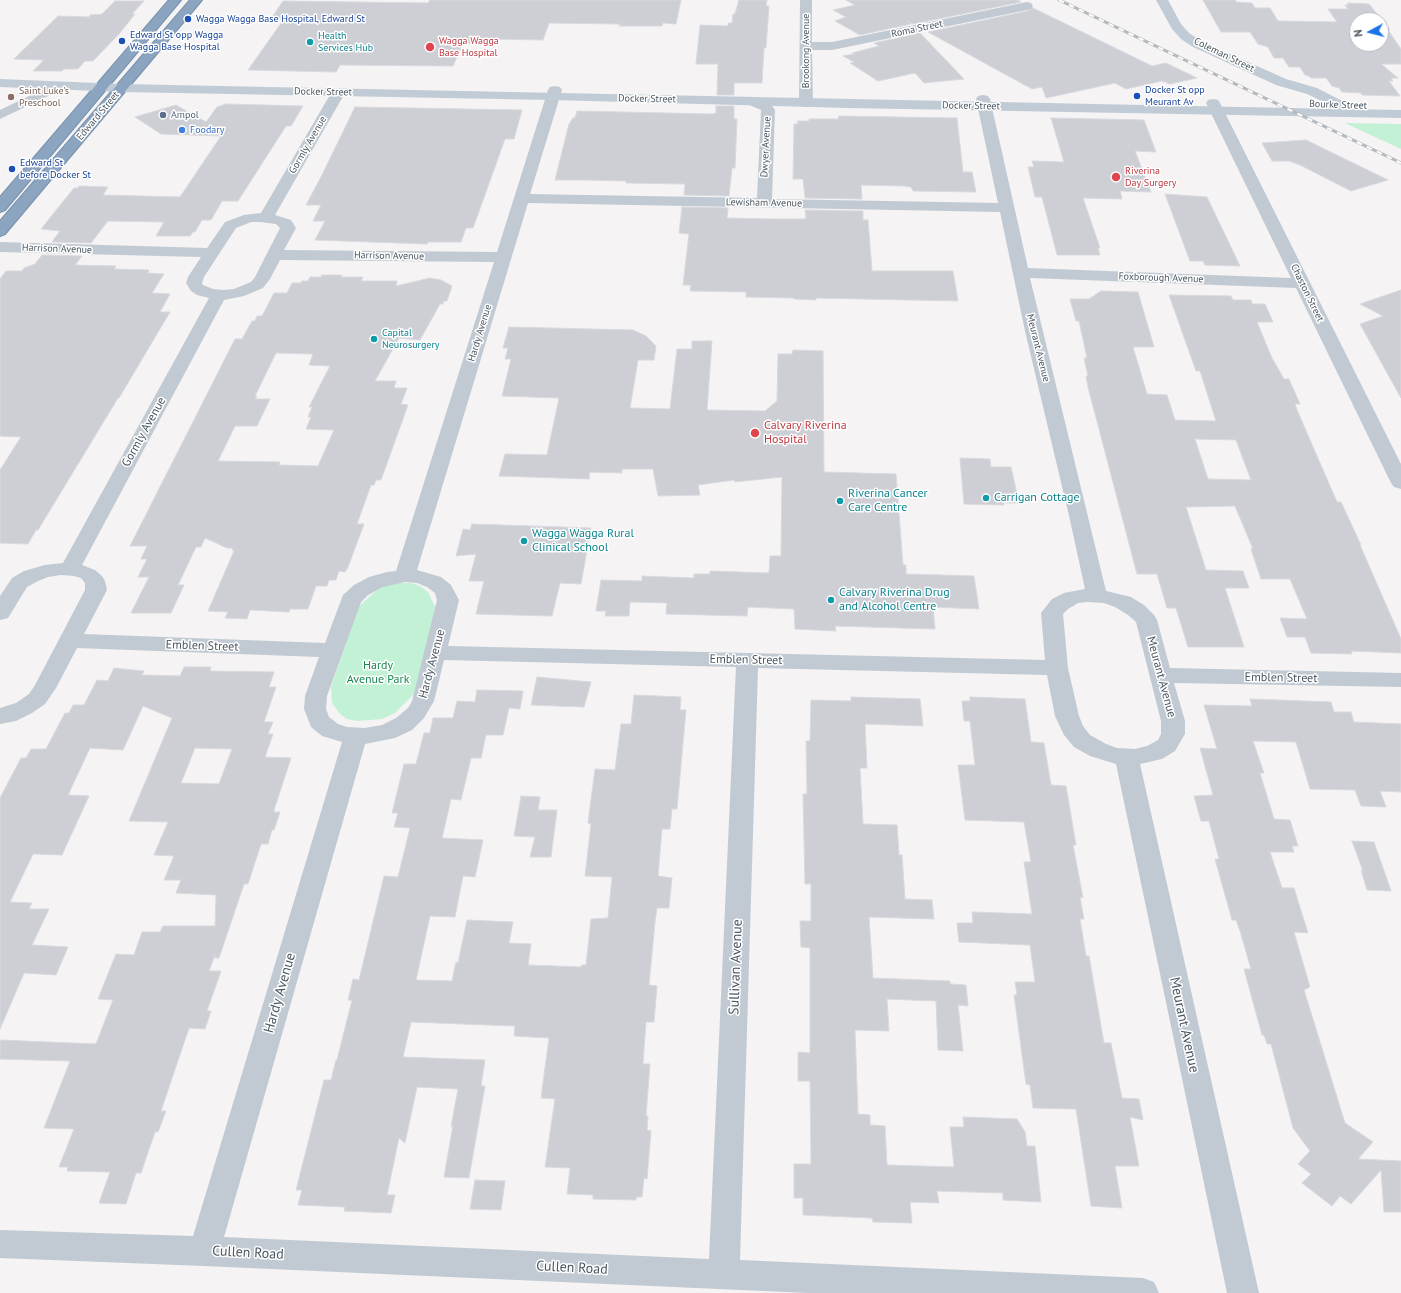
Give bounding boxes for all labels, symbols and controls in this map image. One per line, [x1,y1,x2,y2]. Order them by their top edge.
north arrow [1349,12,1389,52]
place label: Wagga Wagga Base Hospital, Edward St [196,13,365,25]
marker: Wagga Wagga Base Hospital, Edward St [183,14,193,24]
street label: Brookong Avenue [800,14,812,88]
street label: Roma Street [890,18,944,40]
place label: Edward St opp Wagga Wagga Base Hospital [130,29,223,52]
text: N [1351,29,1365,38]
place label: Health Services Hub [318,30,373,54]
place label: Wagga Wagga Base Hospital [439,35,499,58]
street label: Coleman Street [1192,35,1256,75]
marker: Edward St opp Wagga Wagga Base Hospital [117,36,127,46]
marker: Health Services Hub [305,37,315,47]
marker: Wagga Wagga Base Hospital [424,41,436,53]
place label: Docker St opp Meurant Av [1145,84,1205,108]
place label: Saint Luke’s Preschool [19,85,69,108]
street label: Docker Street [294,85,352,99]
street label: Edward Street [74,89,122,143]
marker: Docker St opp Meurant Av [1132,91,1142,101]
marker: Saint Luke’s Preschool [6,92,16,102]
street label: Docker Street [618,92,676,106]
street label: Bourke Street [1309,98,1367,112]
street label: Docker Street [942,99,1000,113]
place label: Ampol [171,109,199,121]
marker: Ampol [158,110,168,120]
street label: Gormly Avenue [287,114,329,176]
street label: Dwyer Avenue [758,116,774,178]
place label: Foodary [190,124,224,136]
marker: Foodary [177,125,187,135]
place label: Edward St before Docker St [20,157,91,180]
marker: Edward St before Docker St [7,164,17,174]
place label: Riverina Day Surgery [1125,165,1176,188]
marker: Riverina Day Surgery [1110,171,1122,183]
street label: Lewisham Avenue [726,196,802,210]
street label: Harrison Avenue [22,242,92,256]
street label: Harrison Avenue [354,249,424,263]
street label: Chaston Street [1288,262,1326,324]
street label: Foxborough Avenue [1118,271,1204,285]
street label: Hardy Avenue [466,303,494,363]
street label: Meurant Avenue [1024,313,1052,383]
place label: Capital Neurosurgery [382,327,439,350]
marker: Capital Neurosurgery [369,334,379,344]
street label: Gormly Avenue [119,395,169,469]
place label: Calvary Riverina Hospital [764,419,847,447]
marker: Calvary Riverina Hospital [749,427,761,439]
place label: Riverina Cancer Care Centre [848,487,928,515]
place label: Carrigan Cottage [994,491,1080,505]
marker: Carrigan Cottage [981,493,991,503]
marker: Riverina Cancer Care Centre [835,496,845,506]
place label: Wagga Wagga Rural Clinical School [532,527,634,555]
marker: Wagga Wagga Rural Clinical School [519,536,529,546]
place label: Calvary Riverina Drug and Alcohol Centre [839,586,950,614]
marker: Calvary Riverina Drug and Alcohol Centre [826,595,836,605]
street label: Hardy Avenue [416,628,448,700]
street label: Meurant Avenue [1143,635,1179,719]
street label: Emblen Street [165,638,239,654]
street label: Emblen Street [710,652,782,668]
park label: Hardy Avenue Park [347,659,409,687]
street label: Emblen Street [1245,670,1317,686]
street label: Sullivan Avenue [726,919,746,1015]
street label: Hardy Avenue [261,951,299,1035]
street label: Meurant Avenue [1166,976,1202,1074]
street label: Cullen Road [212,1243,284,1263]
street label: Cullen Road [536,1258,608,1278]

